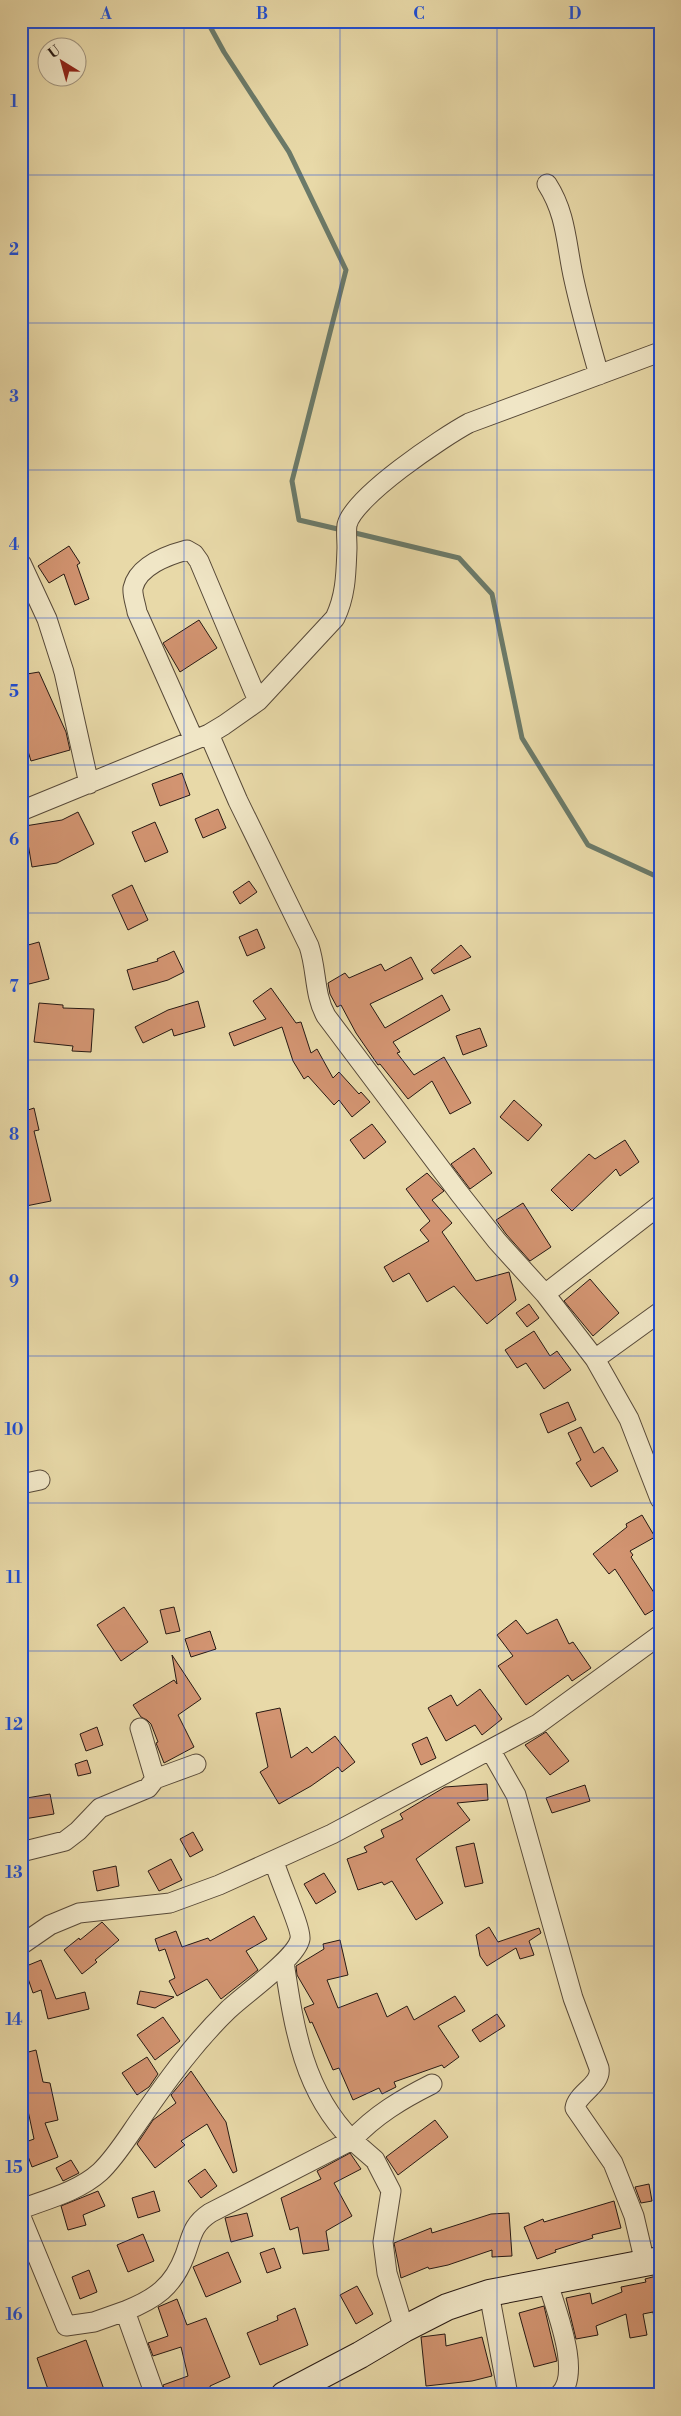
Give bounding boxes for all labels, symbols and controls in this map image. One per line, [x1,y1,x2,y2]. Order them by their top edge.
text: A [99,4,112,24]
text: B [256,4,268,24]
text: C [413,4,425,24]
text: D [569,4,582,24]
north arrow [38,38,88,88]
text: U [45,42,65,63]
text: 1 [10,92,18,112]
text: 2 [9,240,19,260]
text: 3 [9,387,19,407]
text: 4 [9,535,20,555]
text: 5 [9,682,19,702]
text: 6 [9,830,19,850]
text: 7 [9,977,19,997]
text: 8 [9,1125,19,1145]
text: 9 [9,1272,19,1292]
text: 10 [5,1420,23,1440]
text: 11 [6,1568,22,1588]
text: 12 [5,1715,23,1735]
text: 13 [5,1863,23,1883]
text: 14 [5,2010,23,2030]
text: 15 [5,2158,23,2178]
text: 16 [5,2305,23,2325]

